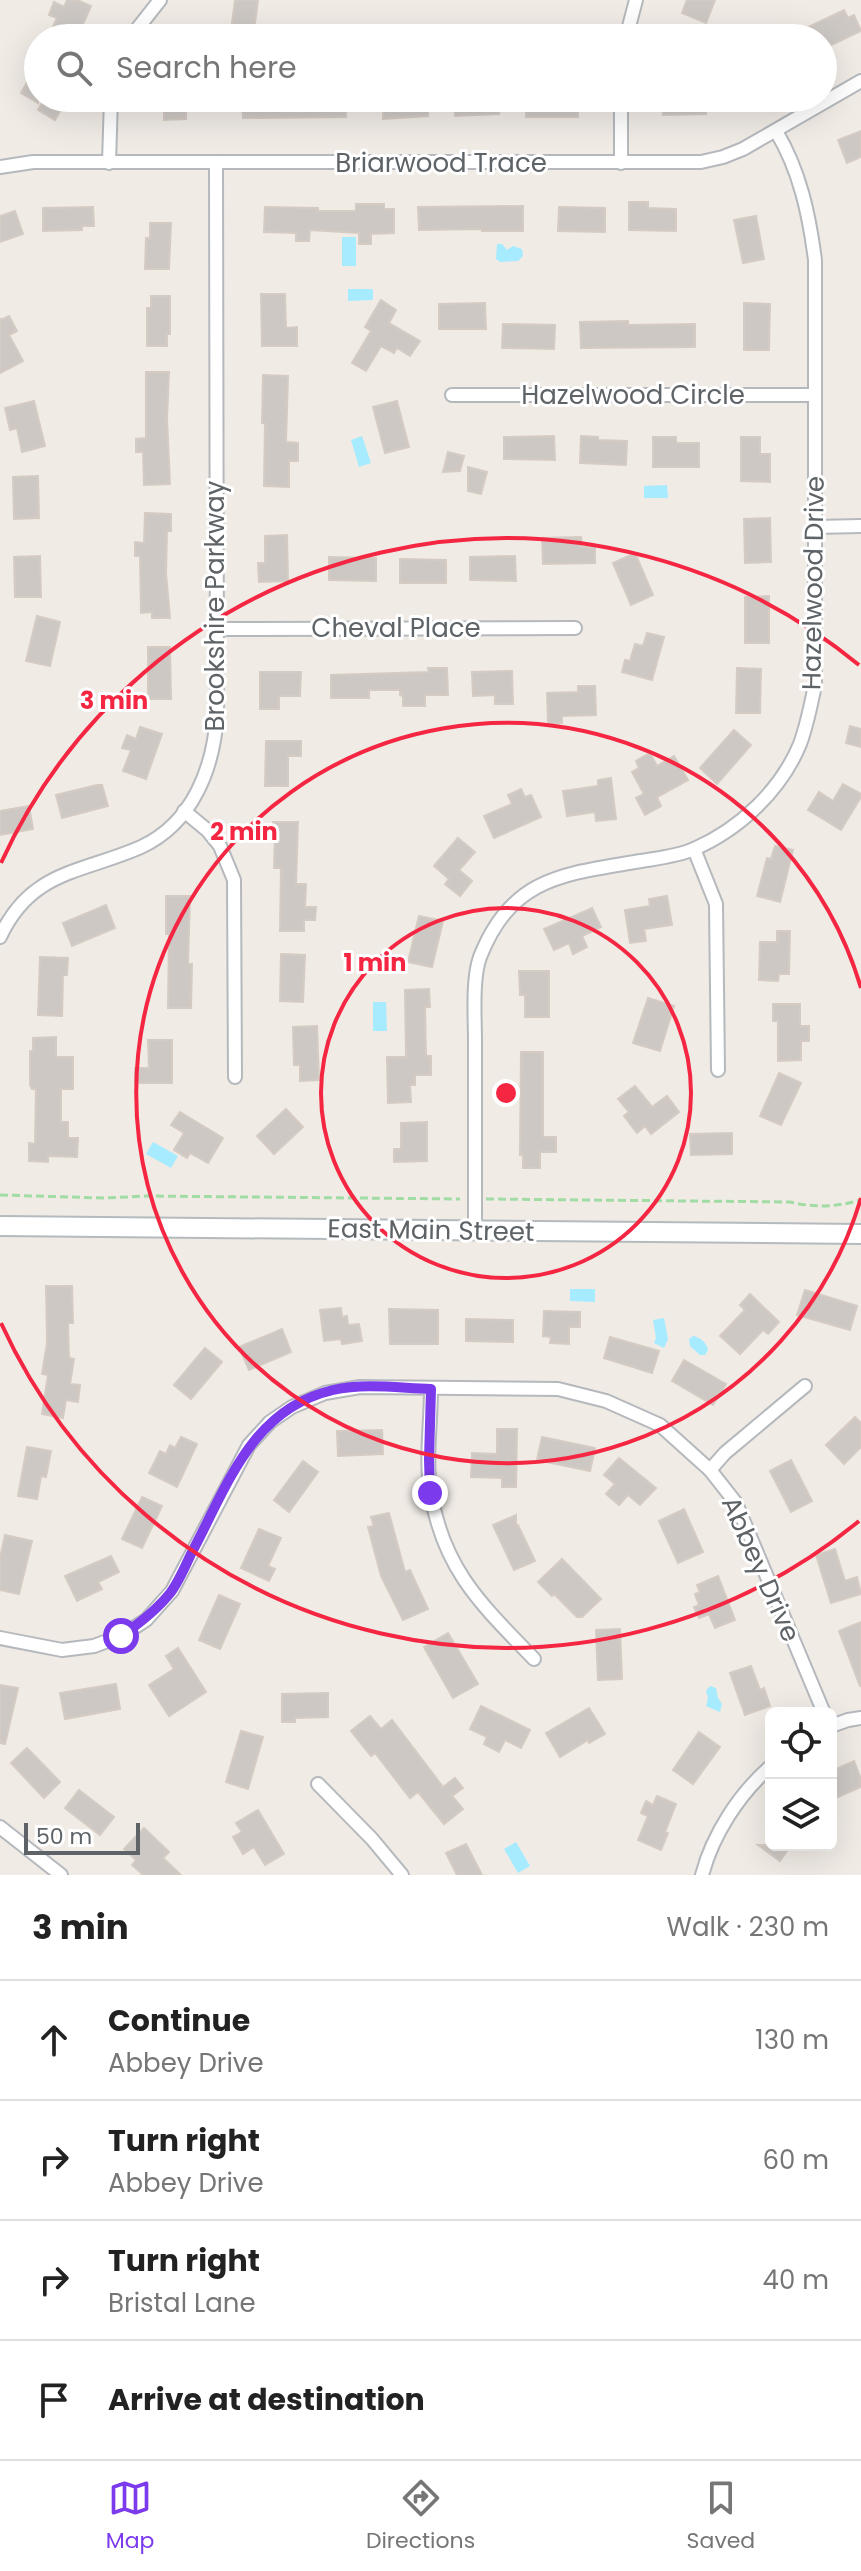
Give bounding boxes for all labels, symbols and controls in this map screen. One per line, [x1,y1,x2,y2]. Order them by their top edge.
search box [24,24,837,112]
icon: search [52,46,96,90]
text: Search here [116,46,297,89]
street label: Briarwood Trace [335,145,547,181]
street label: Hazelwood Circle [521,377,745,413]
street label: Hazelwood Drive [793,476,833,690]
street label: Brookshire Parkway [197,480,233,731]
street label: Cheval Place [311,610,481,646]
text: 3 min [80,684,148,717]
text: 2 min [210,815,278,848]
text: 1 min [344,946,406,979]
centre of rings [492,1079,520,1107]
street label: East Main Street [327,1210,535,1250]
route end [412,1475,448,1511]
street label: Abbey Drive [713,1491,809,1647]
route start [103,1618,139,1654]
map controls [765,1707,837,1851]
button: locate [765,1707,837,1779]
button: layers [765,1779,837,1851]
scale bar [24,1819,140,1855]
text: 50 m [36,1821,92,1852]
text: 3 min [32,1903,129,1951]
text: Walk · 230 m [667,1909,829,1945]
text: Continue [108,1999,250,2042]
icon: ahead [32,2018,76,2062]
text: 130 m [755,2022,829,2058]
text: Abbey Drive [108,2045,264,2081]
text: Turn right [108,2119,260,2162]
icon: right [32,2138,76,2182]
text: 60 m [762,2142,829,2178]
text: Abbey Drive [108,2165,264,2201]
text: Turn right [108,2239,260,2282]
icon: right [32,2258,76,2302]
text: 40 m [763,2262,829,2298]
text: Bristal Lane [108,2285,256,2321]
icon: arrive [32,2378,76,2422]
text: Arrive at destination [108,2378,425,2421]
tab: Map [106,2476,154,2557]
tab: Directions [366,2476,475,2557]
tab: Saved [687,2476,755,2557]

